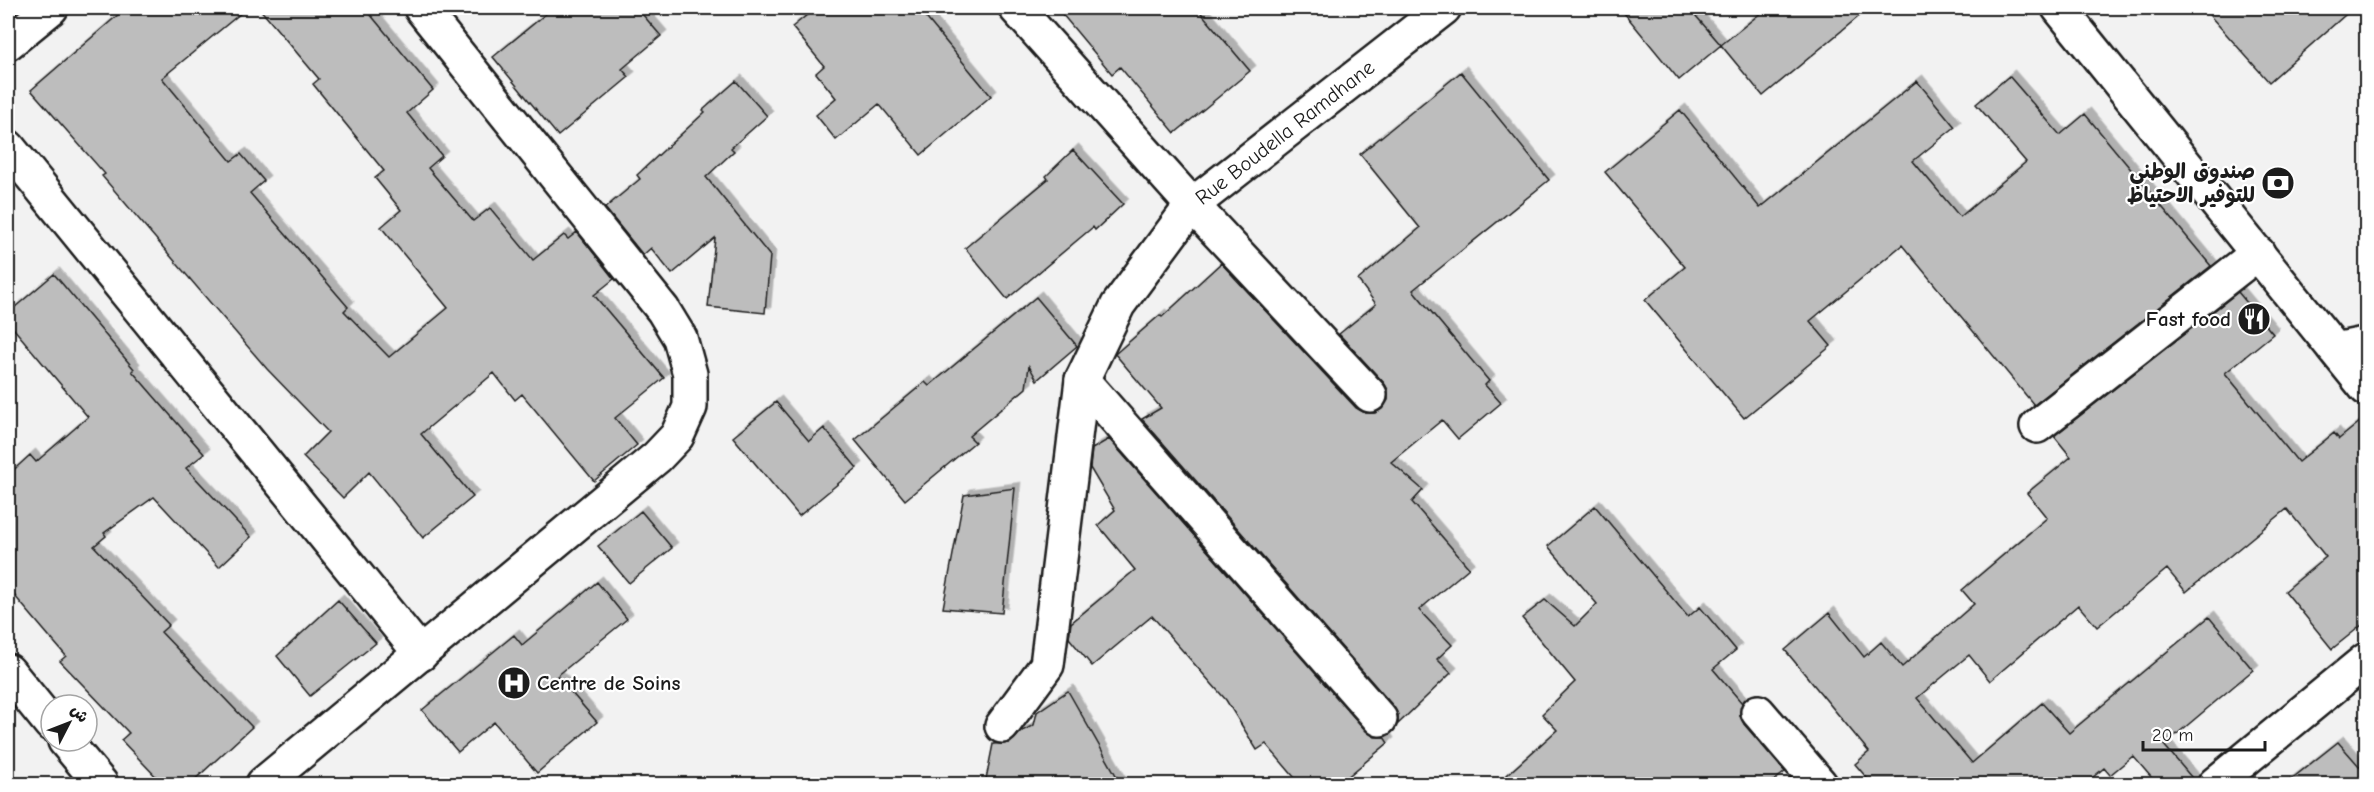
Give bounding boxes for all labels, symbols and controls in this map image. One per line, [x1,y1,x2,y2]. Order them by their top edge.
street label: Rue Boudella Ramdhane [1191,55,1379,210]
place label: صندوق الوطني للتوفير الاحتياط [2127,159,2255,208]
bank icon: صندوق الوطني للتوفير الاحتياط [2260,165,2296,201]
restaurant icon: Fast food [2236,301,2272,337]
place label: Fast food [2146,307,2231,331]
hospital icon: Centre de Soins [496,665,532,701]
place label: Centre de Soins [537,671,680,695]
north arrow [39,693,99,753]
text: ش [67,701,92,726]
scale bar [2143,714,2264,752]
text: 20 m [2152,725,2193,746]

